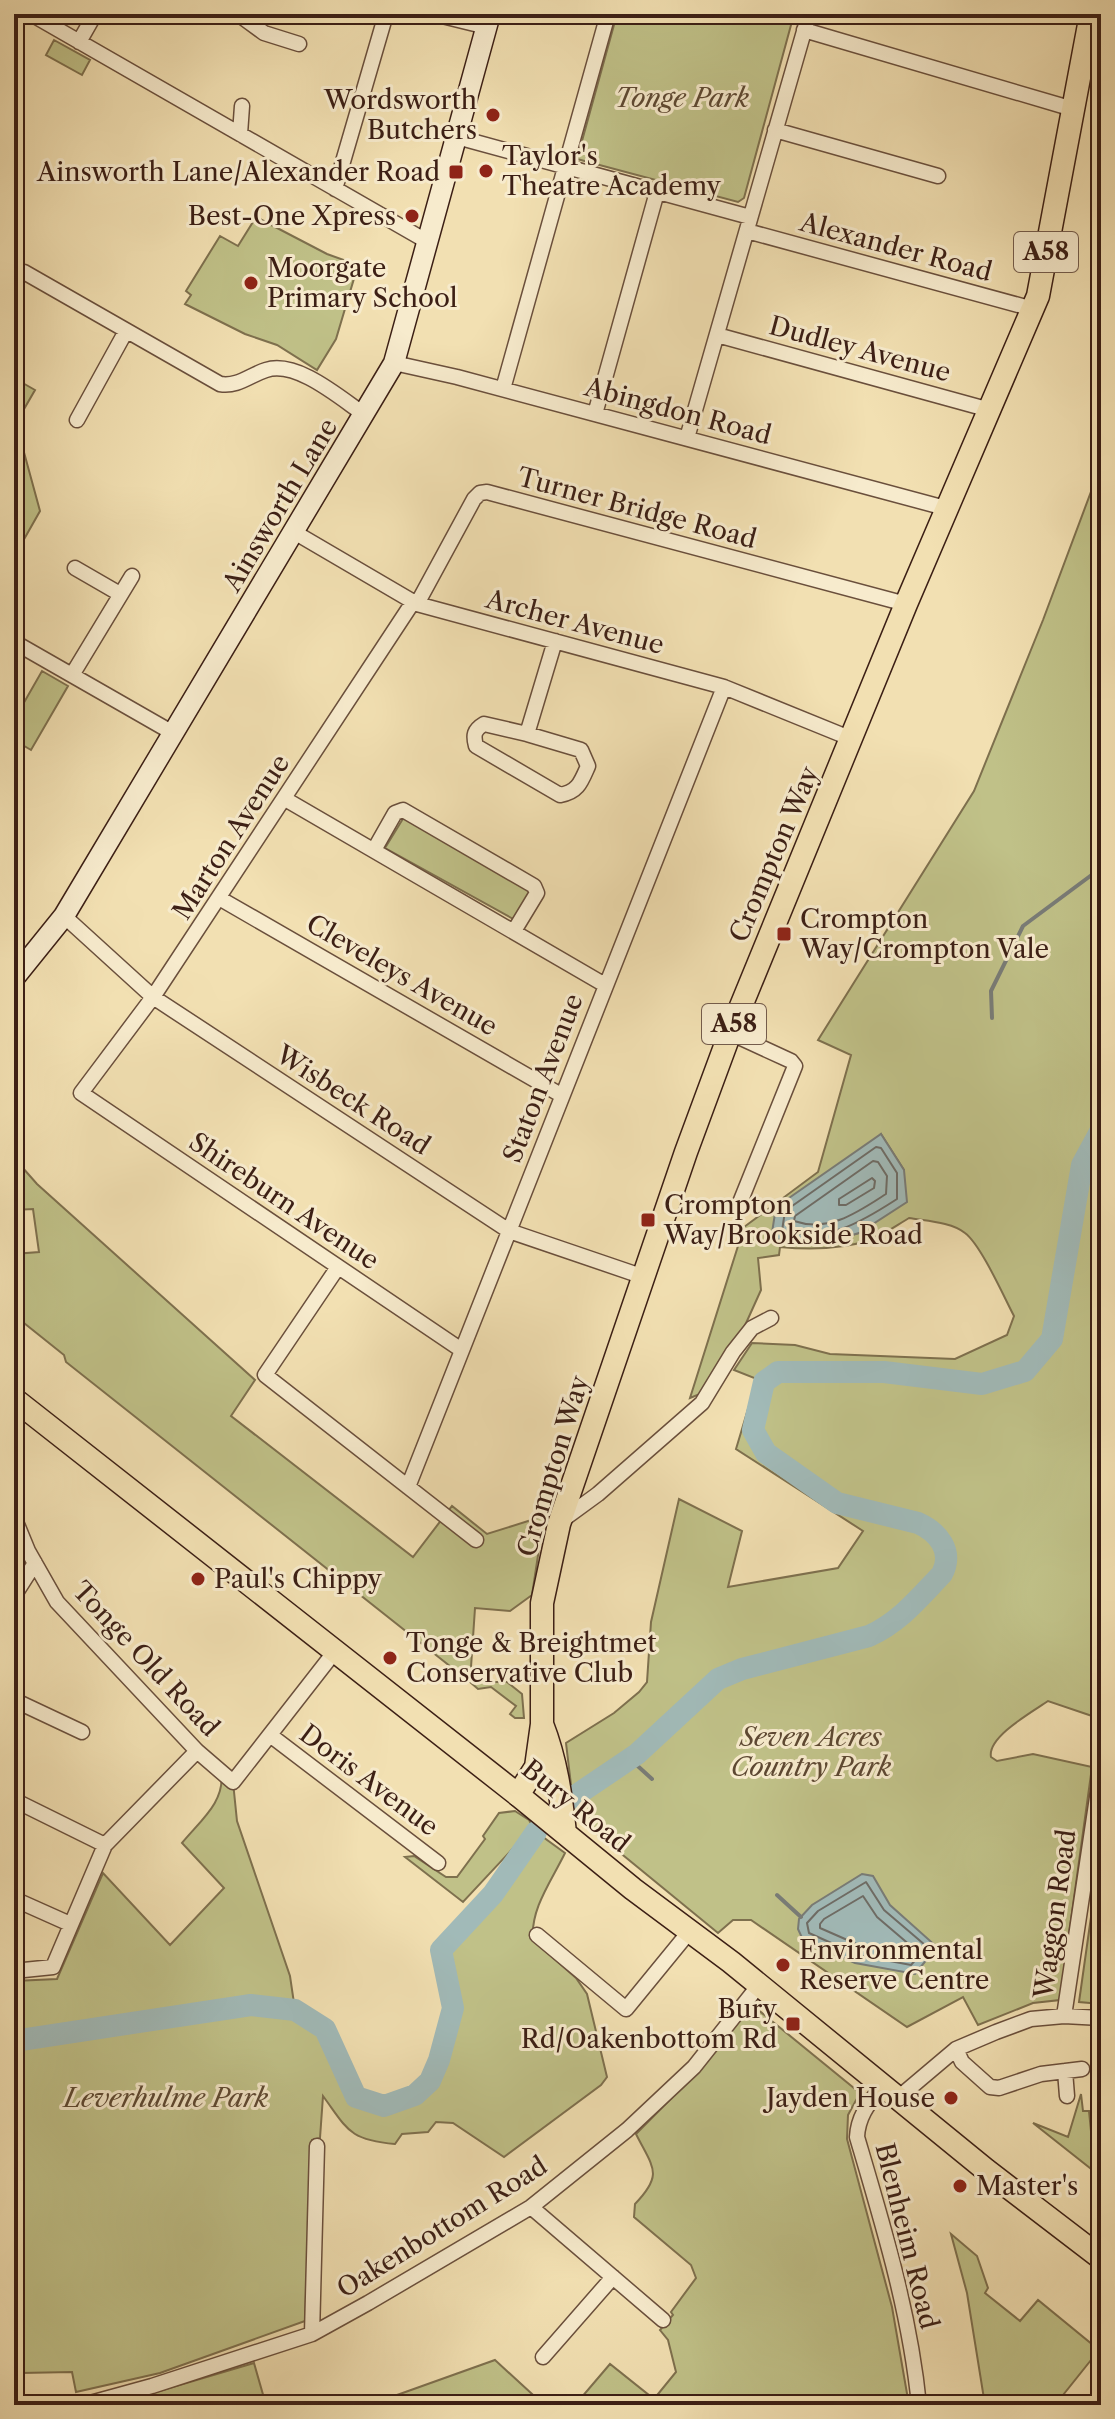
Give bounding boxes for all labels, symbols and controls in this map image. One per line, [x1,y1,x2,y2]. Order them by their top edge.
park label: Tonge Park [615,82,749,114]
place label: Wordsworth Butchers [323,84,477,146]
marker: Wordsworth Butchers [484,106,502,124]
place label: Taylor's Theatre Academy [502,140,721,202]
place label: Ainsworth Lane/Alexander Road [36,156,440,188]
marker: Taylor's Theatre Academy [477,162,495,180]
marker: Ainsworth Lane/Alexander Road [447,163,465,181]
place label: Best-One Xpress [188,200,396,232]
street label: Alexander Road [795,206,996,288]
marker: Best-One Xpress [403,207,421,225]
road number: A58 [1014,232,1078,272]
place label: Moorgate Primary School [267,252,458,314]
marker: Moorgate Primary School [242,274,260,292]
street label: Dudley Avenue [766,309,954,389]
street label: Abingdon Road [580,370,775,451]
street label: Ainsworth Lane [215,413,344,598]
street label: Turner Bridge Road [514,461,760,555]
street label: Archer Avenue [481,583,668,661]
street label: Marton Avenue [166,748,296,926]
street label: Crompton Way [723,761,826,947]
place label: Crompton Way/Crompton Vale [799,903,1049,965]
street label: Cleveleys Avenue [301,907,503,1043]
marker: Crompton Way/Crompton Vale [775,925,793,943]
street label: Staton Avenue [496,989,590,1167]
road number: A58 [702,1004,766,1044]
street label: Wisbeck Road [269,1038,436,1162]
street label: Shireburn Avenue [183,1126,385,1276]
place label: Crompton Way/Brookside Road [663,1189,923,1251]
marker: Crompton Way/Brookside Road [639,1211,657,1229]
street label: Crompton Way [510,1371,596,1561]
place label: Paul's Chippy [214,1563,383,1595]
marker: Paul's Chippy [189,1570,207,1588]
street label: Tonge Old Road [66,1575,226,1743]
place label: Tonge & Breightmet Conservative Club [406,1627,657,1689]
marker: Tonge & Breightmet Conservative Club [381,1649,399,1667]
street label: Doris Avenue [293,1717,445,1843]
park label: Seven Acres Country Park [731,1721,892,1783]
street label: Bury Road [515,1753,637,1859]
street label: Waggon Road [1027,1827,1083,2002]
place label: Environmental Reserve Centre [799,1934,989,1996]
marker: Environmental Reserve Centre [774,1956,792,1974]
place label: Bury Rd/Oakenbottom Rd [521,1993,778,2055]
marker: Bury Rd/Oakenbottom Rd [784,2015,802,2033]
park label: Leverhulme Park [62,2082,269,2114]
place label: Jayden House [762,2082,935,2114]
marker: Jayden House [942,2089,960,2107]
street label: Blenheim Road [868,2140,946,2333]
street label: Oakenbottom Road [331,2149,553,2305]
place label: Master's [976,2170,1078,2202]
marker: Master's [951,2177,969,2195]

